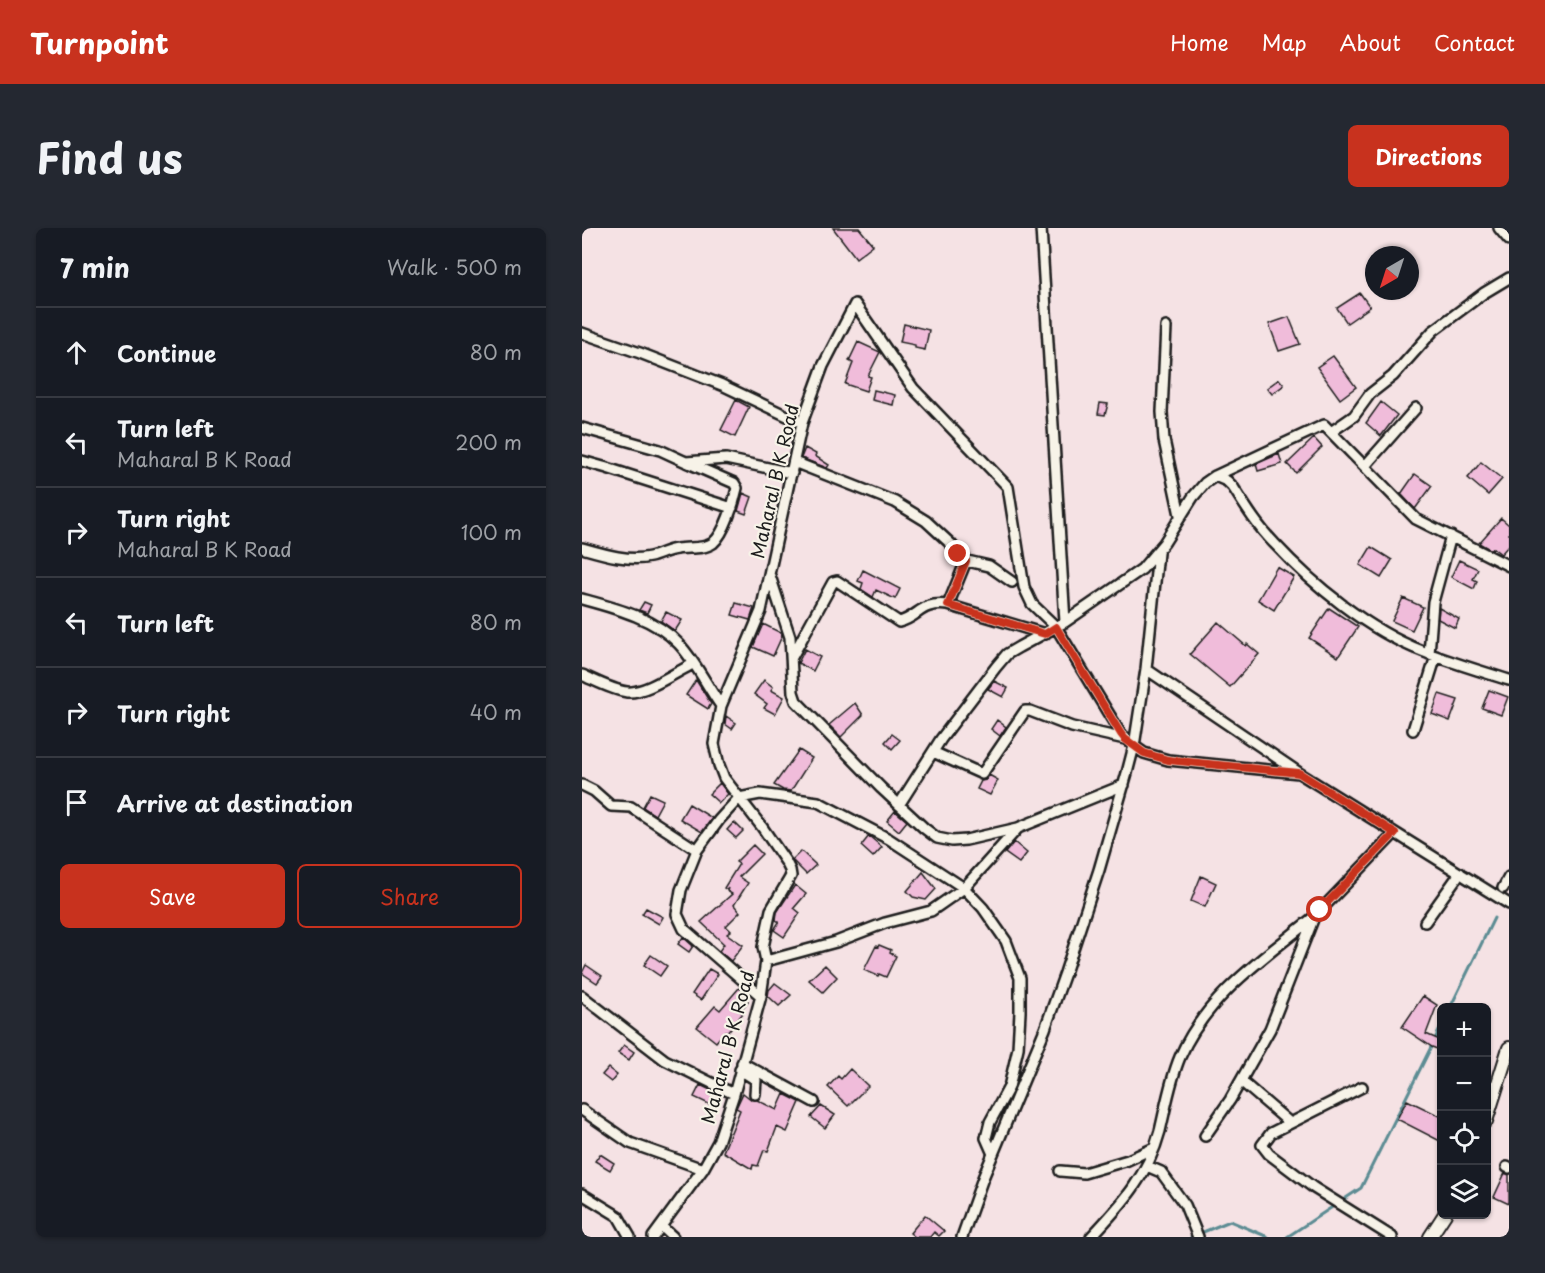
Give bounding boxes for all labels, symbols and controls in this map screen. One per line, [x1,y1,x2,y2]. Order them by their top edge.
text: Turnpoint [30,21,169,64]
text: Home [1170,26,1229,58]
text: Map [1262,26,1307,58]
text: About [1340,26,1401,58]
text: Contact [1434,26,1515,58]
text: Find us [36,125,183,188]
button: Directions [1348,125,1509,187]
north arrow [1365,246,1419,300]
text: 7 min [60,248,130,287]
text: Walk · 500 m [387,252,522,282]
icon: ahead [60,336,93,369]
text: Continue [117,336,216,369]
text: 80 m [470,337,522,367]
street label: Maharal B K Road [743,401,805,561]
text: Turn left [117,411,214,444]
icon: left [60,426,93,459]
text: 200 m [455,427,522,457]
text: Maharal B K Road [117,444,292,474]
text: Turn right [117,501,230,534]
icon: right [60,516,93,549]
text: 100 m [461,517,522,547]
text: Maharal B K Road [117,534,292,564]
route end [944,540,970,566]
icon: left [60,606,93,639]
text: Turn left [117,606,214,639]
text: 80 m [470,607,522,637]
icon: right [60,696,93,729]
text: Turn right [117,696,230,729]
text: 40 m [470,697,522,727]
icon: arrive [60,786,93,819]
text: Arrive at destination [117,786,353,819]
button: Save [60,864,285,928]
button: Share [297,864,522,928]
route start [1306,896,1332,922]
street label: Maharal B K Road [694,967,760,1127]
map controls [1437,1003,1491,1219]
button: + [1437,1003,1491,1057]
button: − [1437,1057,1491,1111]
button: locate [1437,1111,1491,1165]
button: layers [1437,1165,1491,1219]

